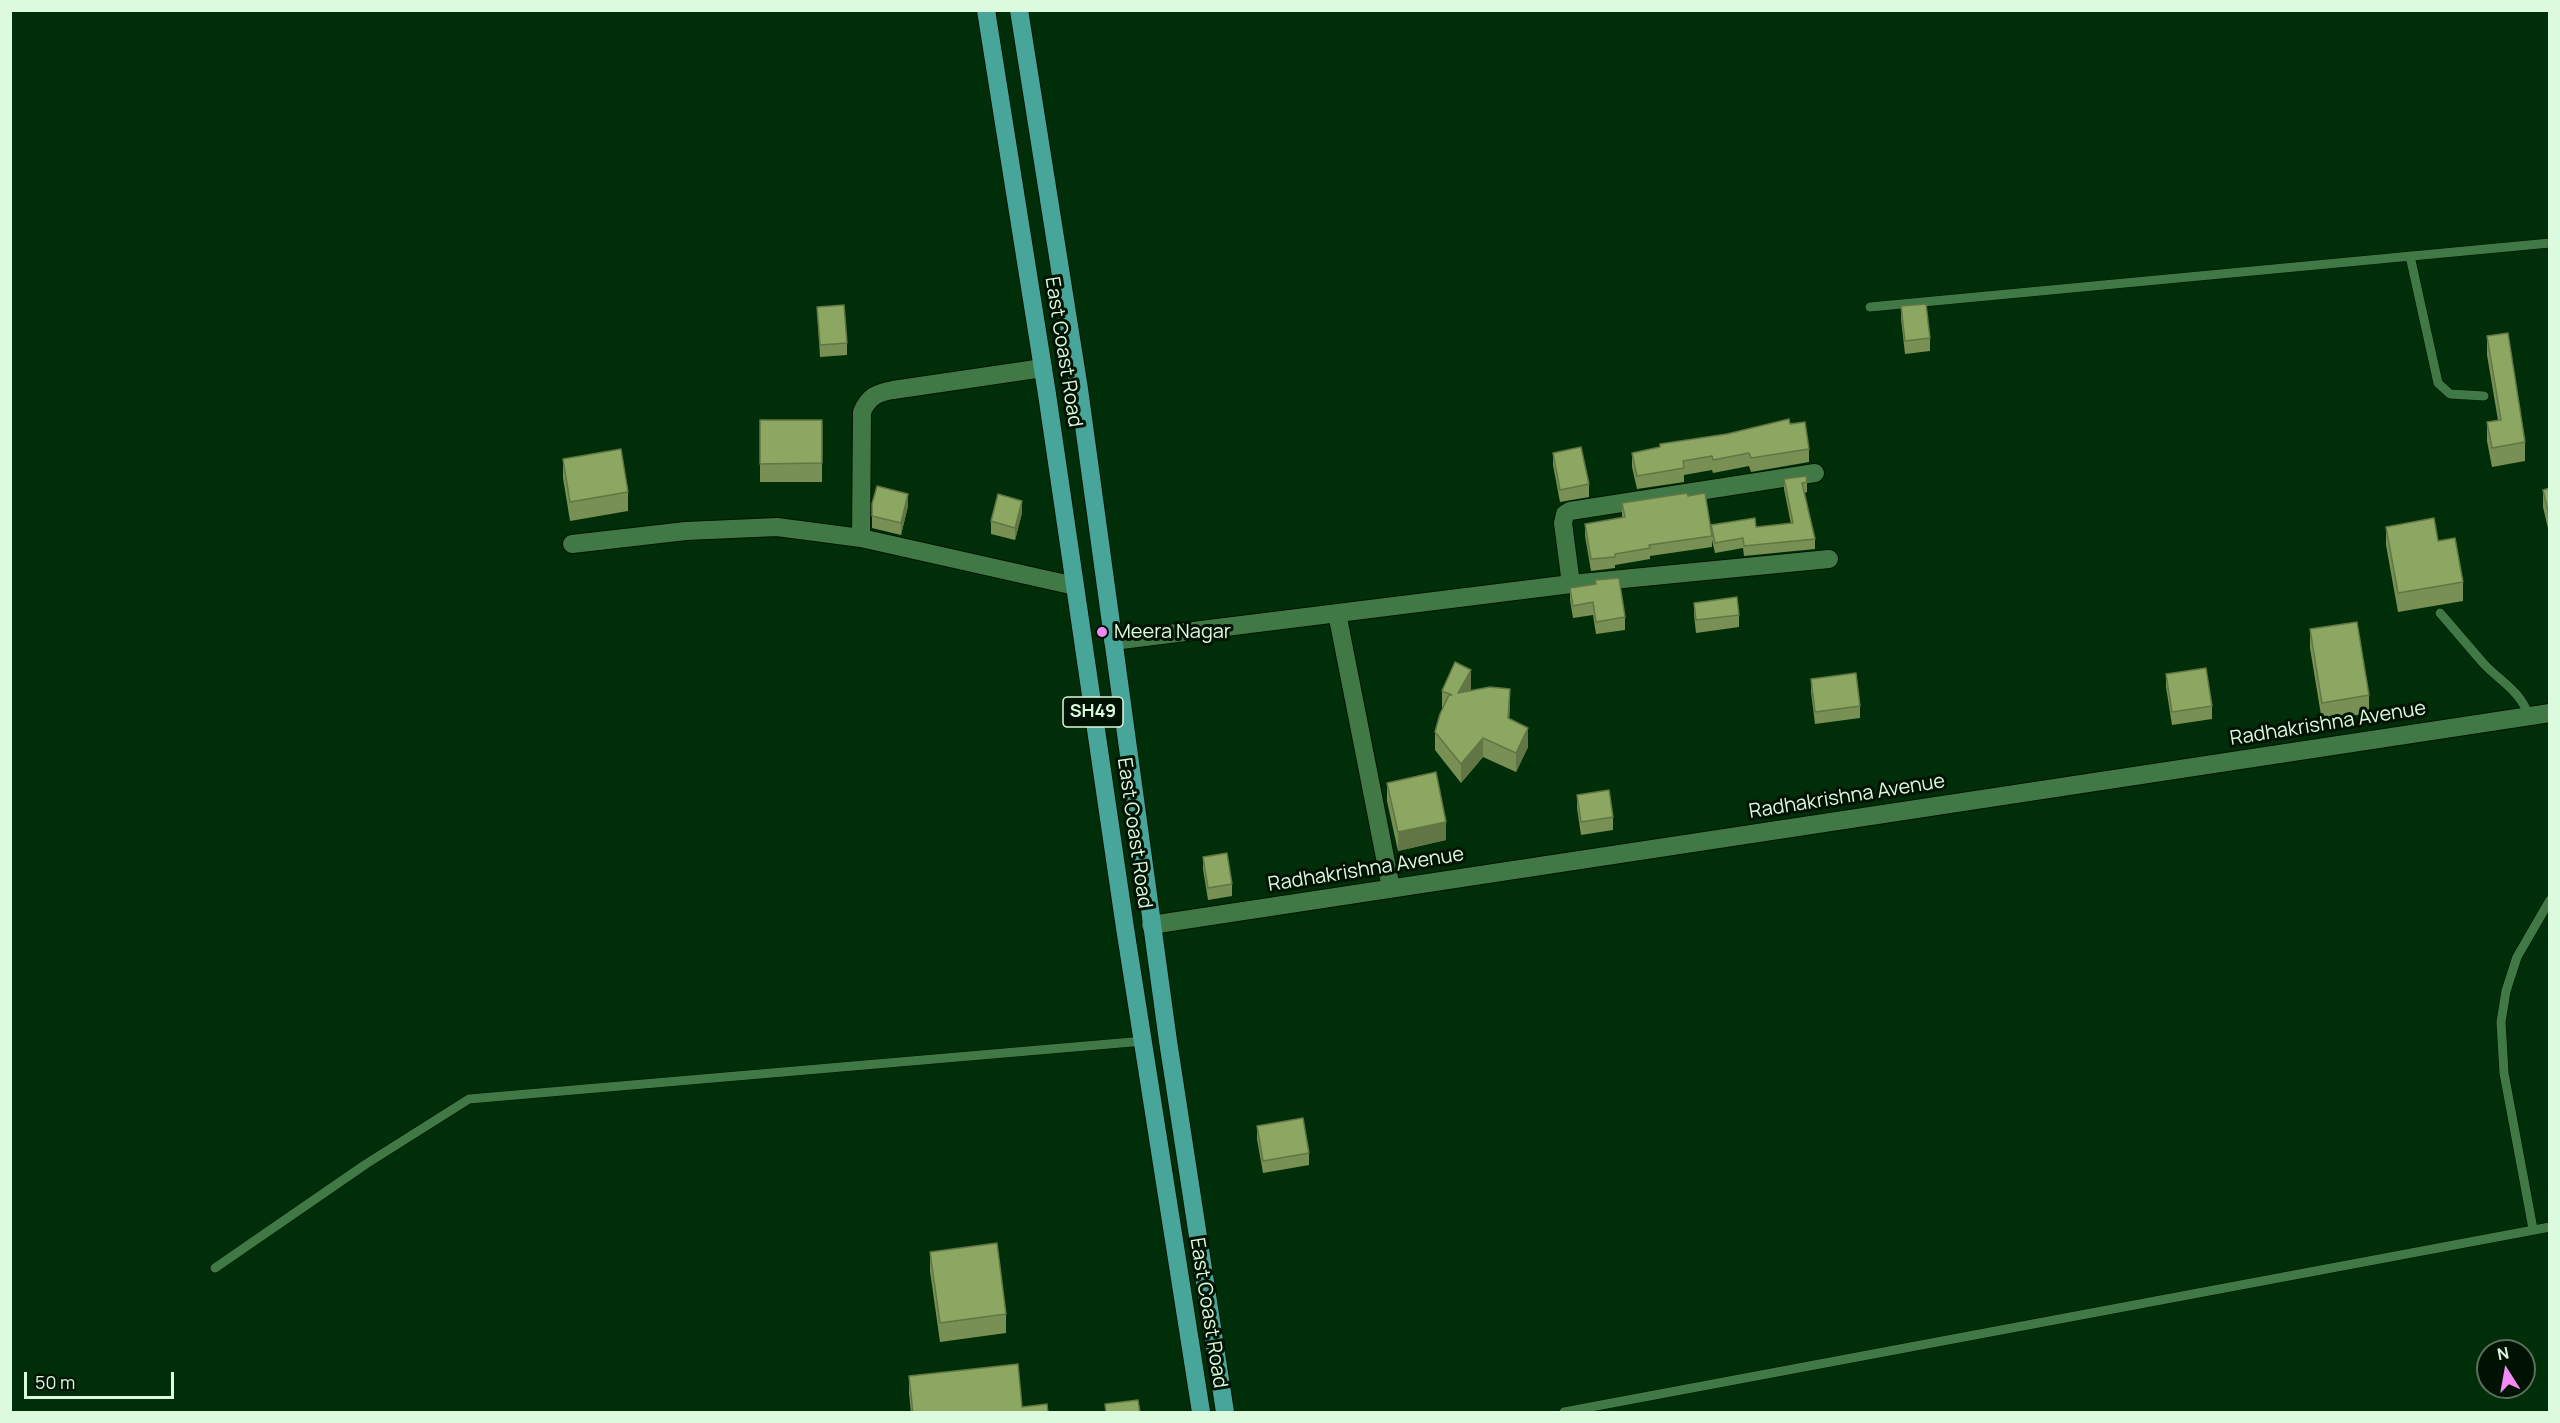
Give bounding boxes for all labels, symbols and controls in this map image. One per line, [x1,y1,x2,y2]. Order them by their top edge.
street label: East Coast Road [1039,275,1087,429]
place label: Meera Nagar [1114,620,1231,644]
marker: Meera Nagar [1095,625,1109,639]
road number: SH49 [1063,697,1123,727]
street label: Radhakrishna Avenue [2228,697,2428,751]
street label: East Coast Road [1112,756,1156,910]
street label: Radhakrishna Avenue [1747,770,1947,824]
street label: Radhakrishna Avenue [1266,843,1466,897]
street label: East Coast Road [1184,1236,1232,1390]
north arrow [2476,1339,2536,1399]
text: N [2495,1341,2511,1365]
scale bar [27,1360,177,1398]
text: 50 m [35,1370,75,1394]

